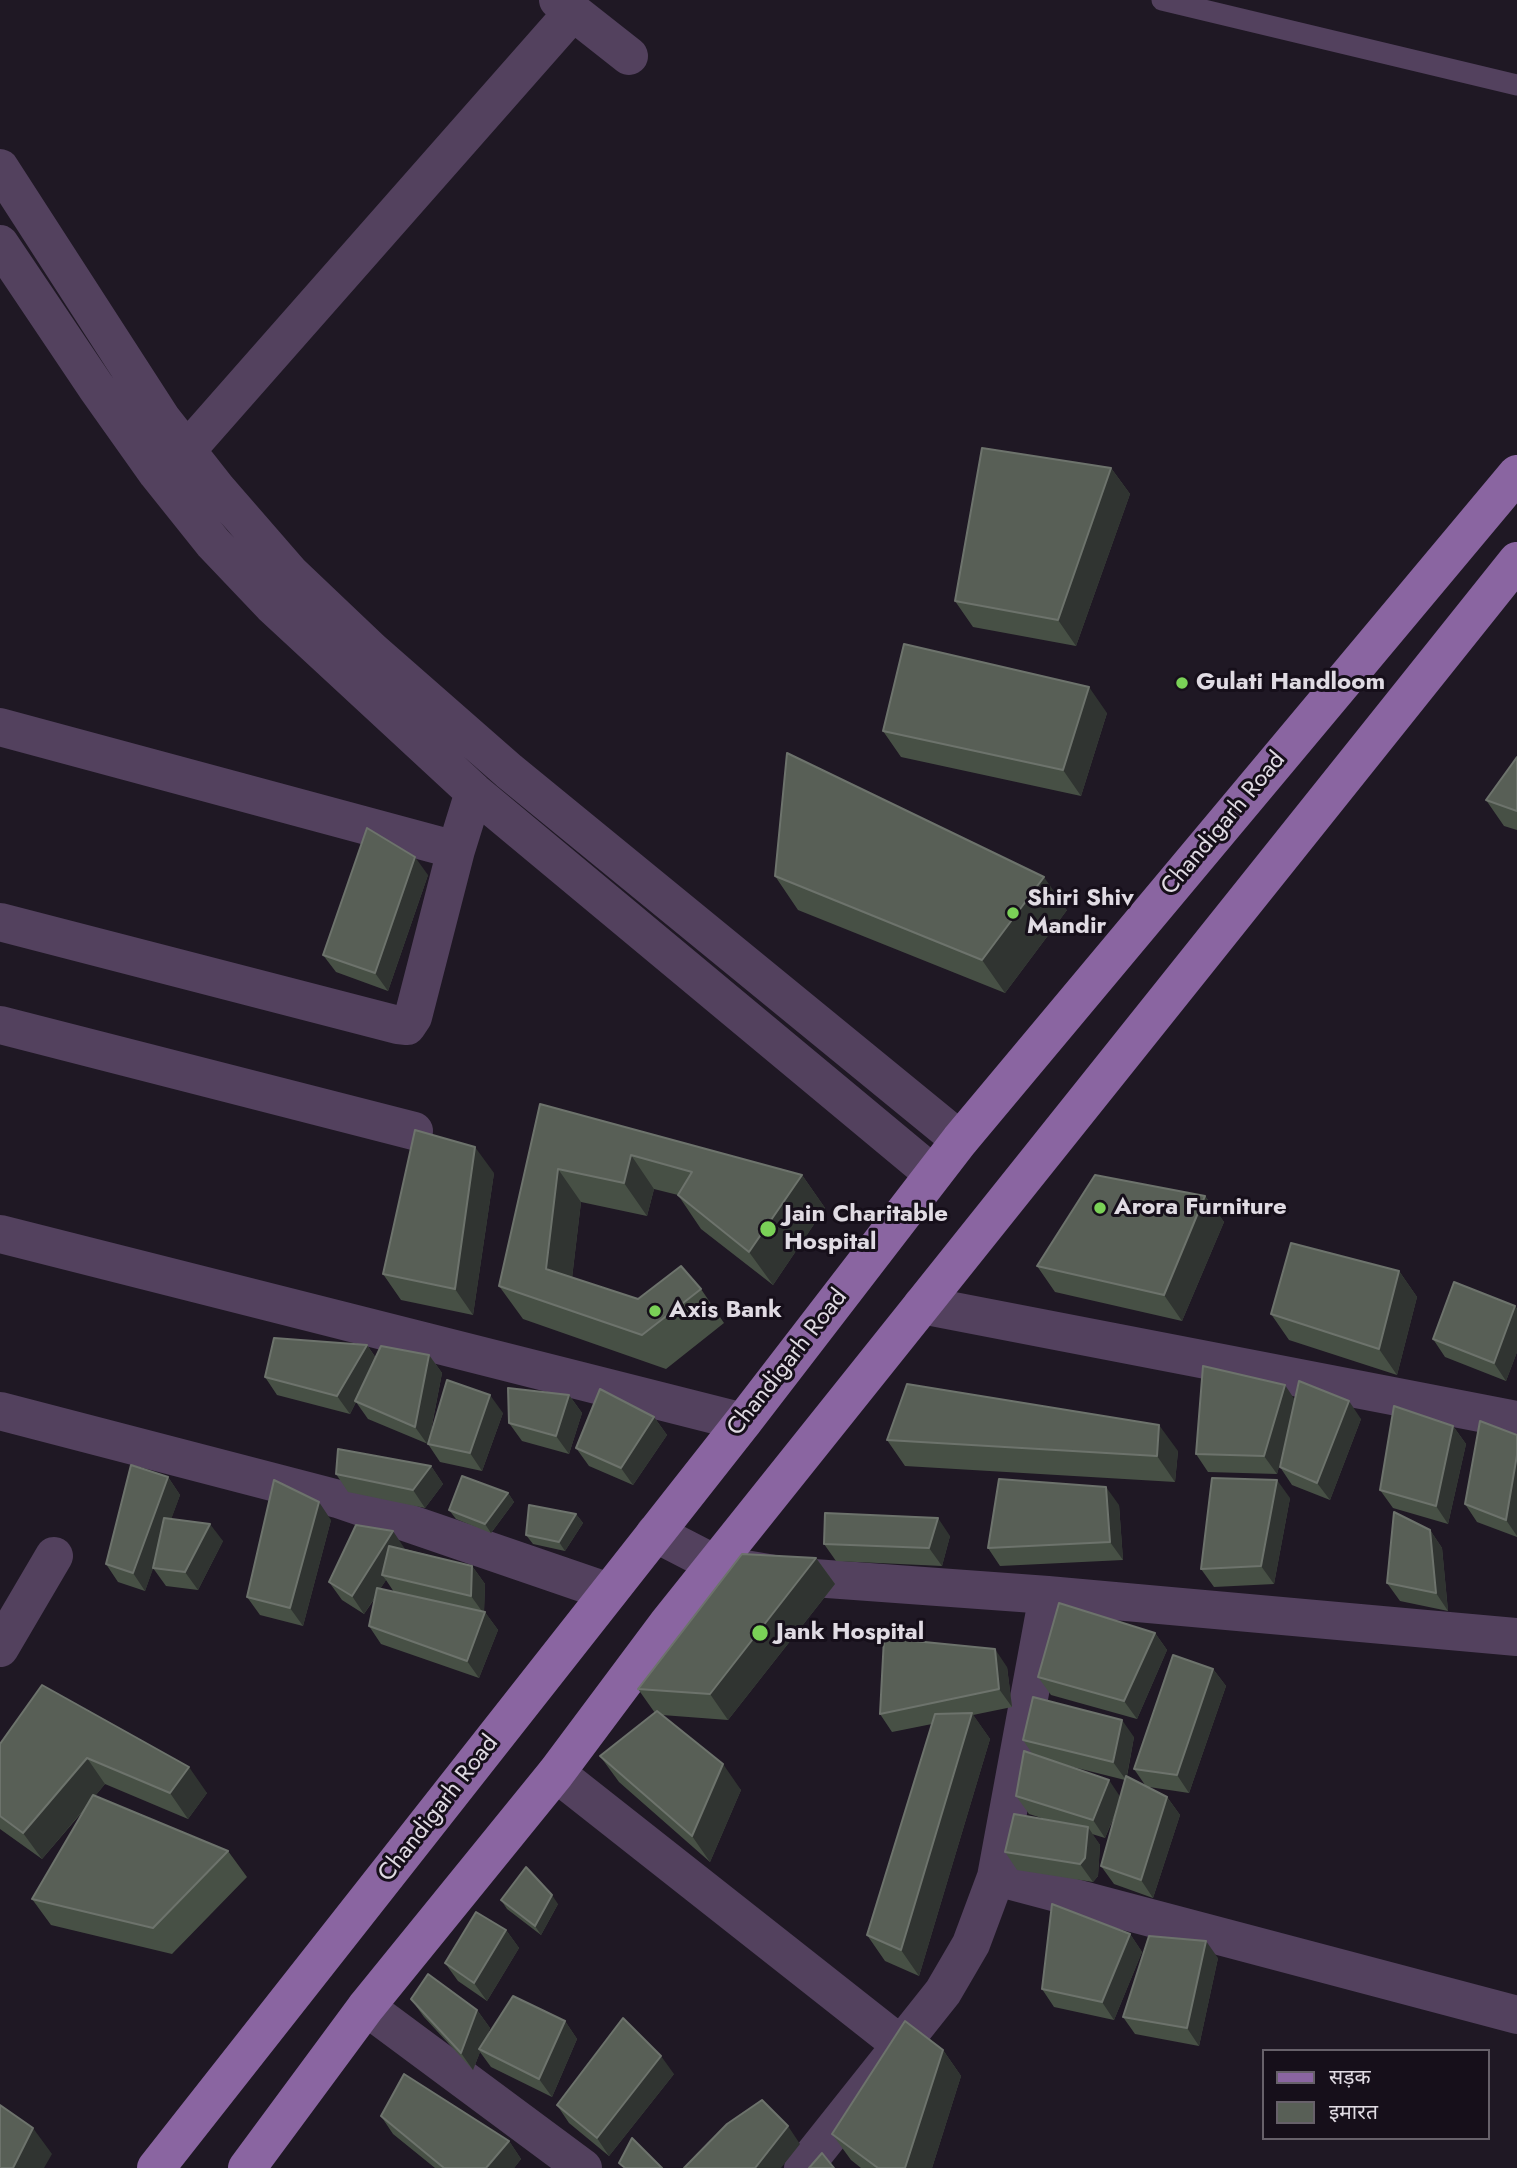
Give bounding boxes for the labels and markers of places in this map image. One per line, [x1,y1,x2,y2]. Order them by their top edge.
place label: Gulati Handloom [1196,669,1385,697]
marker: Gulati Handloom [1174,675,1190,691]
place label: Shiri Shiv Mandir [1027,885,1134,941]
marker: Shiri Shiv Mandir [1005,905,1021,921]
place label: Arora Furniture [1114,1194,1287,1222]
marker: Arora Furniture [1092,1200,1108,1216]
place label: Jain Charitable Hospital [784,1201,948,1257]
marker: Jain Charitable Hospital [758,1219,778,1239]
place label: Axis Bank [669,1297,782,1325]
marker: Axis Bank [647,1303,663,1319]
place label: Jank Hospital [776,1619,924,1647]
marker: Jank Hospital [750,1623,770,1643]

